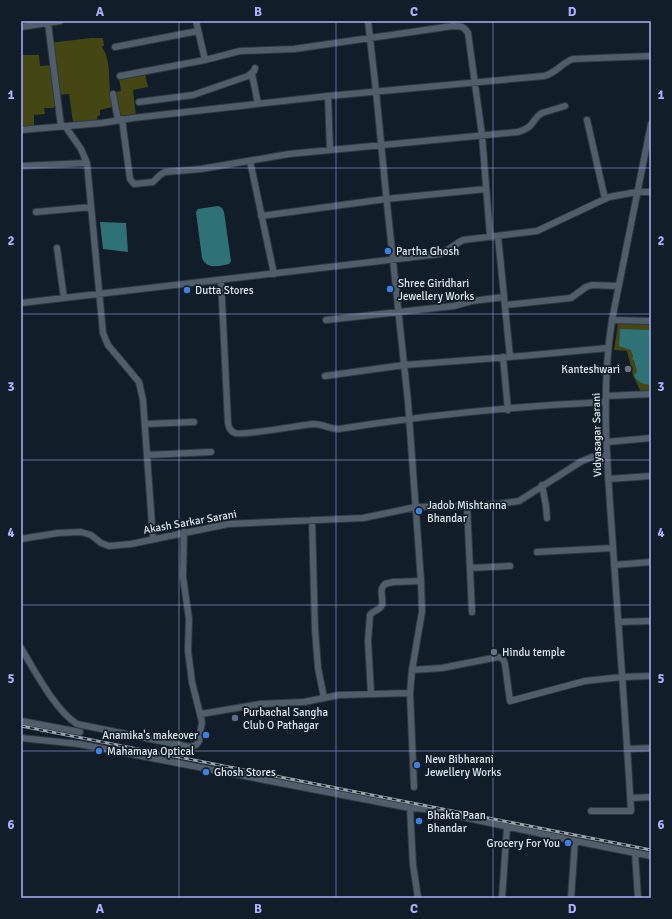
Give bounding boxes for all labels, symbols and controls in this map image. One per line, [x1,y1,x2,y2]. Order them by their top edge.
text: A [96,4,105,20]
text: B [254,4,262,20]
text: C [410,4,418,20]
text: D [568,4,577,20]
text: 1 [7,87,15,103]
text: 1 [657,87,665,103]
text: 2 [7,233,15,249]
text: 2 [657,233,665,249]
place label: Partha Ghosh [396,245,459,258]
marker: Partha Ghosh [383,246,393,256]
place label: Shree Giridhari Jewellery Works [398,277,474,303]
place label: Dutta Stores [195,284,254,297]
marker: Shree Giridhari Jewellery Works [385,284,395,294]
marker: Dutta Stores [182,285,192,295]
place label: Kanteshwari [561,363,620,376]
marker: Kanteshwari [623,364,633,374]
text: 3 [7,379,15,395]
text: 3 [657,379,665,395]
street label: Vidyasagar Sarani [590,393,604,477]
place label: Jadob Mishtanna Bhandar [427,499,507,525]
marker: Jadob Mishtanna Bhandar [414,506,424,516]
street label: Akash Sarkar Sarani [142,507,238,537]
text: 4 [7,525,15,541]
text: 4 [657,525,665,541]
place label: Hindu temple [502,646,565,659]
marker: Hindu temple [489,647,499,657]
text: 5 [7,671,15,687]
text: 5 [657,671,665,687]
place label: Purbachal Sangha Club O Pathagar [243,706,328,732]
marker: Purbachal Sangha Club O Pathagar [230,713,240,723]
place label: Anamika's makeover [102,729,198,742]
marker: Anamika's makeover [201,730,211,740]
place label: Mahamaya Optical [107,745,194,758]
marker: Mahamaya Optical [94,746,104,756]
place label: New Bibharani Jewellery Works [425,753,501,779]
marker: New Bibharani Jewellery Works [412,760,422,770]
place label: Ghosh Stores [214,766,276,779]
marker: Ghosh Stores [201,767,211,777]
place label: Bhakta Paan Bhandar [427,809,486,835]
marker: Bhakta Paan Bhandar [414,816,424,826]
text: 6 [7,817,15,833]
text: 6 [657,817,665,833]
place label: Grocery For You [487,837,560,850]
marker: Grocery For You [563,838,573,848]
text: A [96,901,105,917]
text: B [254,901,262,917]
text: C [410,901,418,917]
text: D [568,901,577,917]

